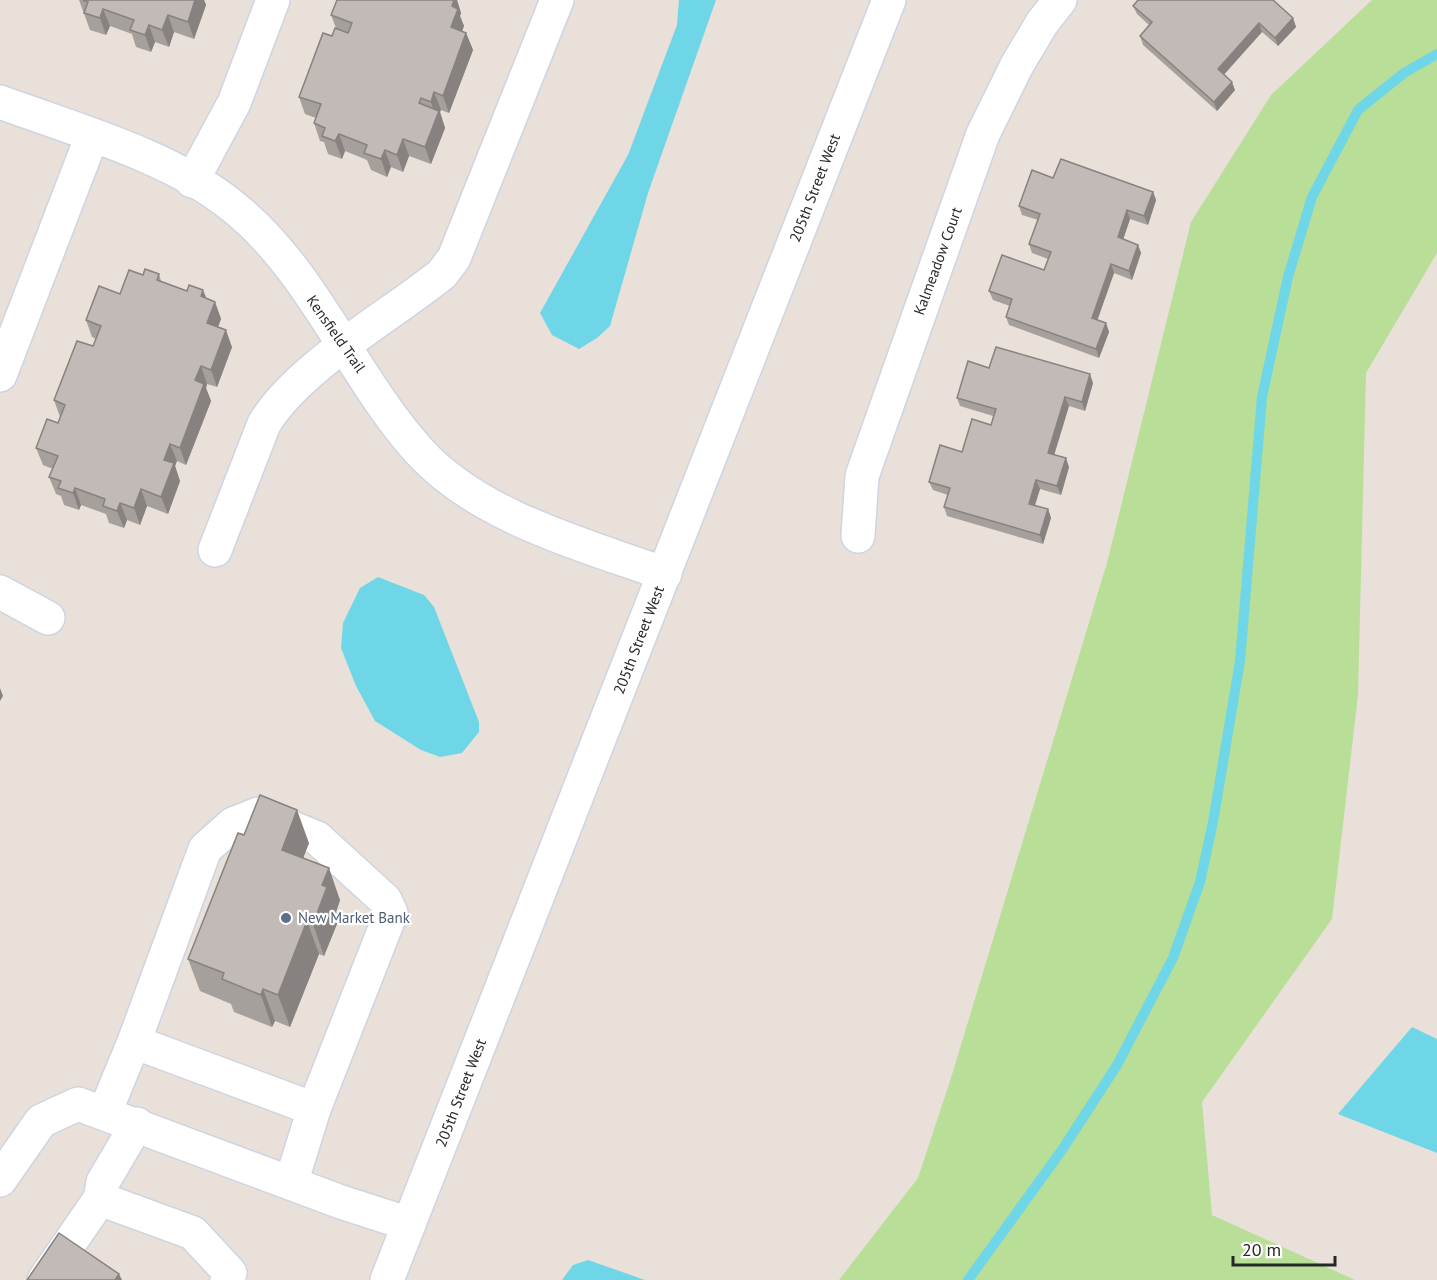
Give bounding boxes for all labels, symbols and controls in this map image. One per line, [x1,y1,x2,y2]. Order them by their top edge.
street label: 205th Street West [785,131,844,245]
street label: Kalmeadow Court [909,204,966,317]
street label: Kensfield Trail [303,291,370,377]
street label: 205th Street West [609,583,668,697]
place label: New Market Bank [298,908,411,927]
marker: New Market Bank [279,911,293,925]
street label: 205th Street West [431,1036,490,1150]
scale bar [1233,1229,1335,1267]
text: 20 m [1242,1238,1281,1261]

